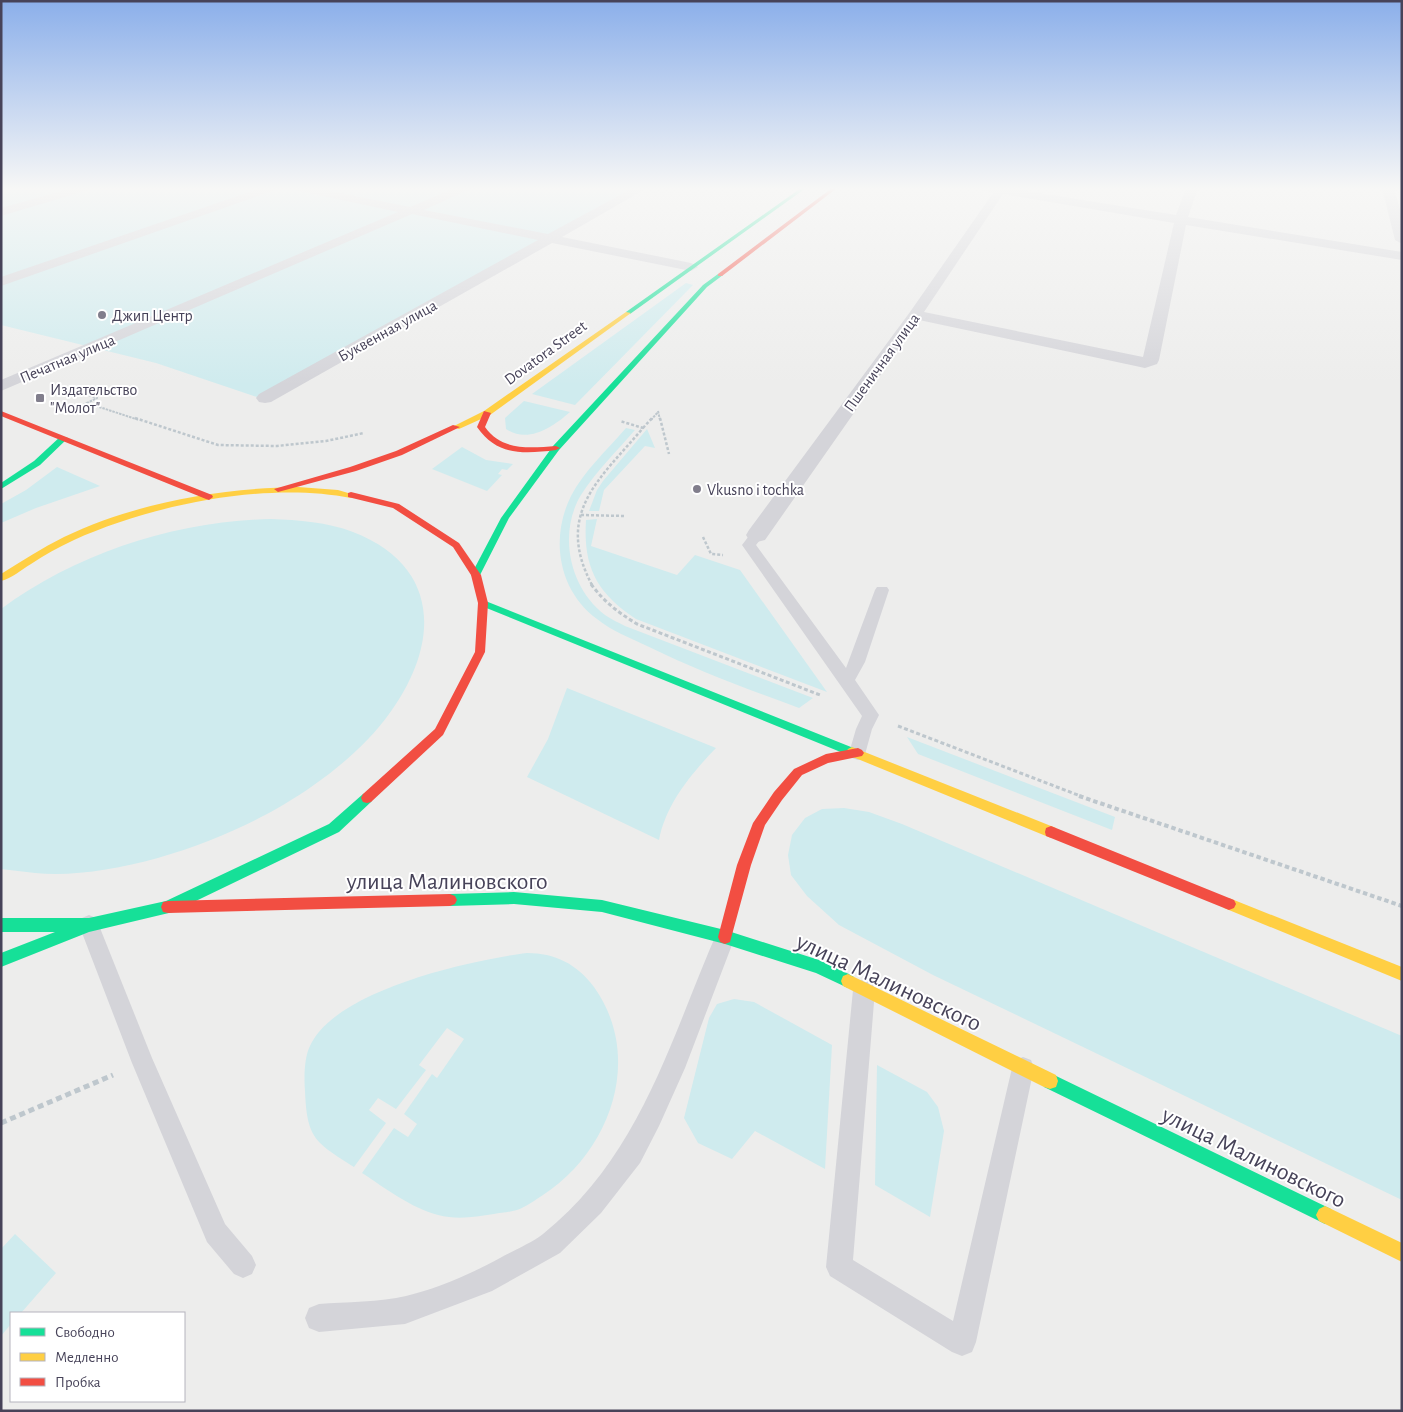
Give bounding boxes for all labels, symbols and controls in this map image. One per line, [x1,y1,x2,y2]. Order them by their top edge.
street label: Буквенная улица [335,297,440,366]
place label: Джип Центр [112,308,193,324]
marker: Джип Центр [96,309,108,321]
street label: Пшеничная улица [841,311,924,415]
street label: Dovatora Street [502,318,590,388]
street label: Печатная улица [17,332,118,387]
place label: Издательство "Молот" [50,382,138,416]
marker: Издательство "Молот" [34,392,46,404]
place label: Vkusno i tochka [707,482,804,498]
marker: Vkusno i tochka [691,483,703,495]
street label: улица Малиновского [345,870,548,894]
street label: улица Малиновского [791,929,985,1036]
street label: улица Малиновского [1157,1103,1349,1213]
legend [10,1312,185,1402]
text: Свободно [55,1325,115,1340]
text: Медленно [55,1350,119,1365]
text: Пробка [55,1375,101,1390]

